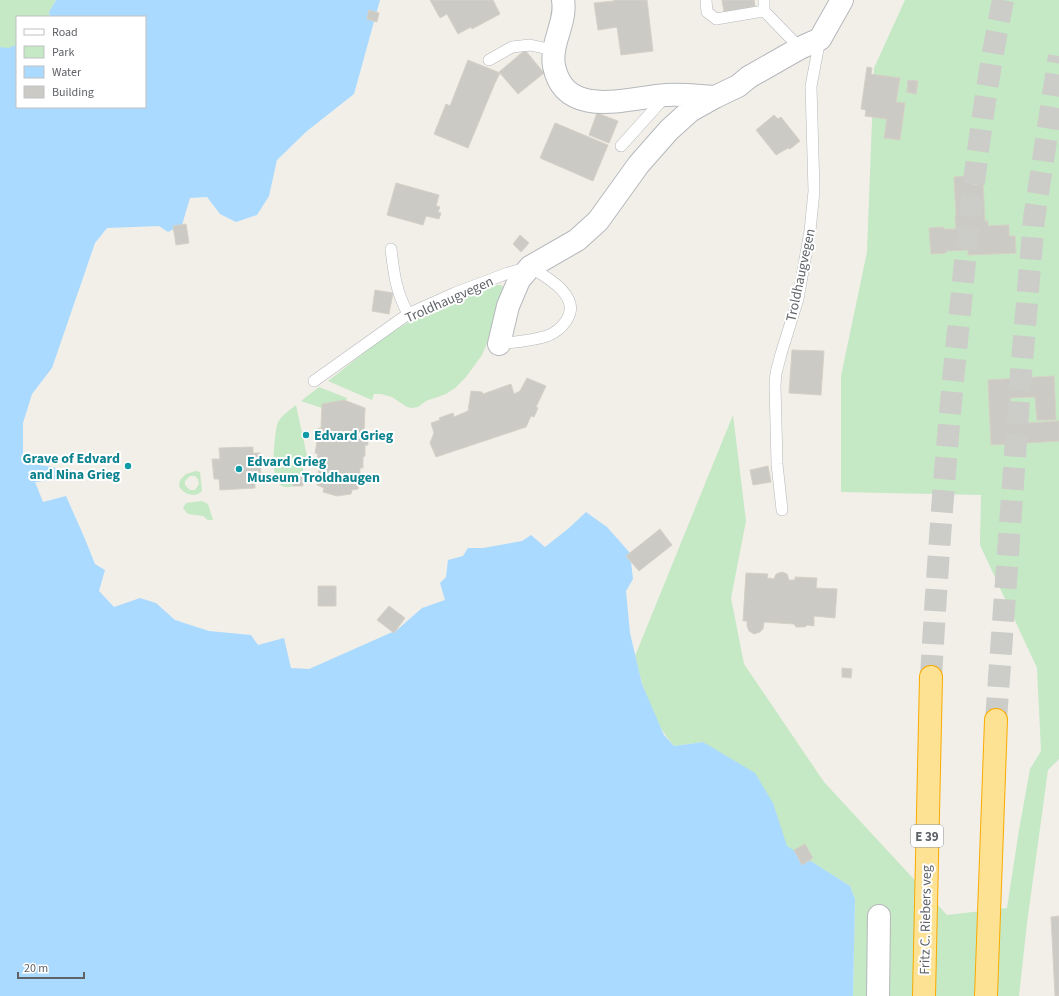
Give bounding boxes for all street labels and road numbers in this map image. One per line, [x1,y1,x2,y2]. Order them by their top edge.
street label: Troldhaugvegen [781,227,821,324]
street label: Troldhaugvegen [402,272,497,328]
road number: E 39 [911,825,943,847]
street label: Fritz C. Riebers veg [915,865,937,975]

